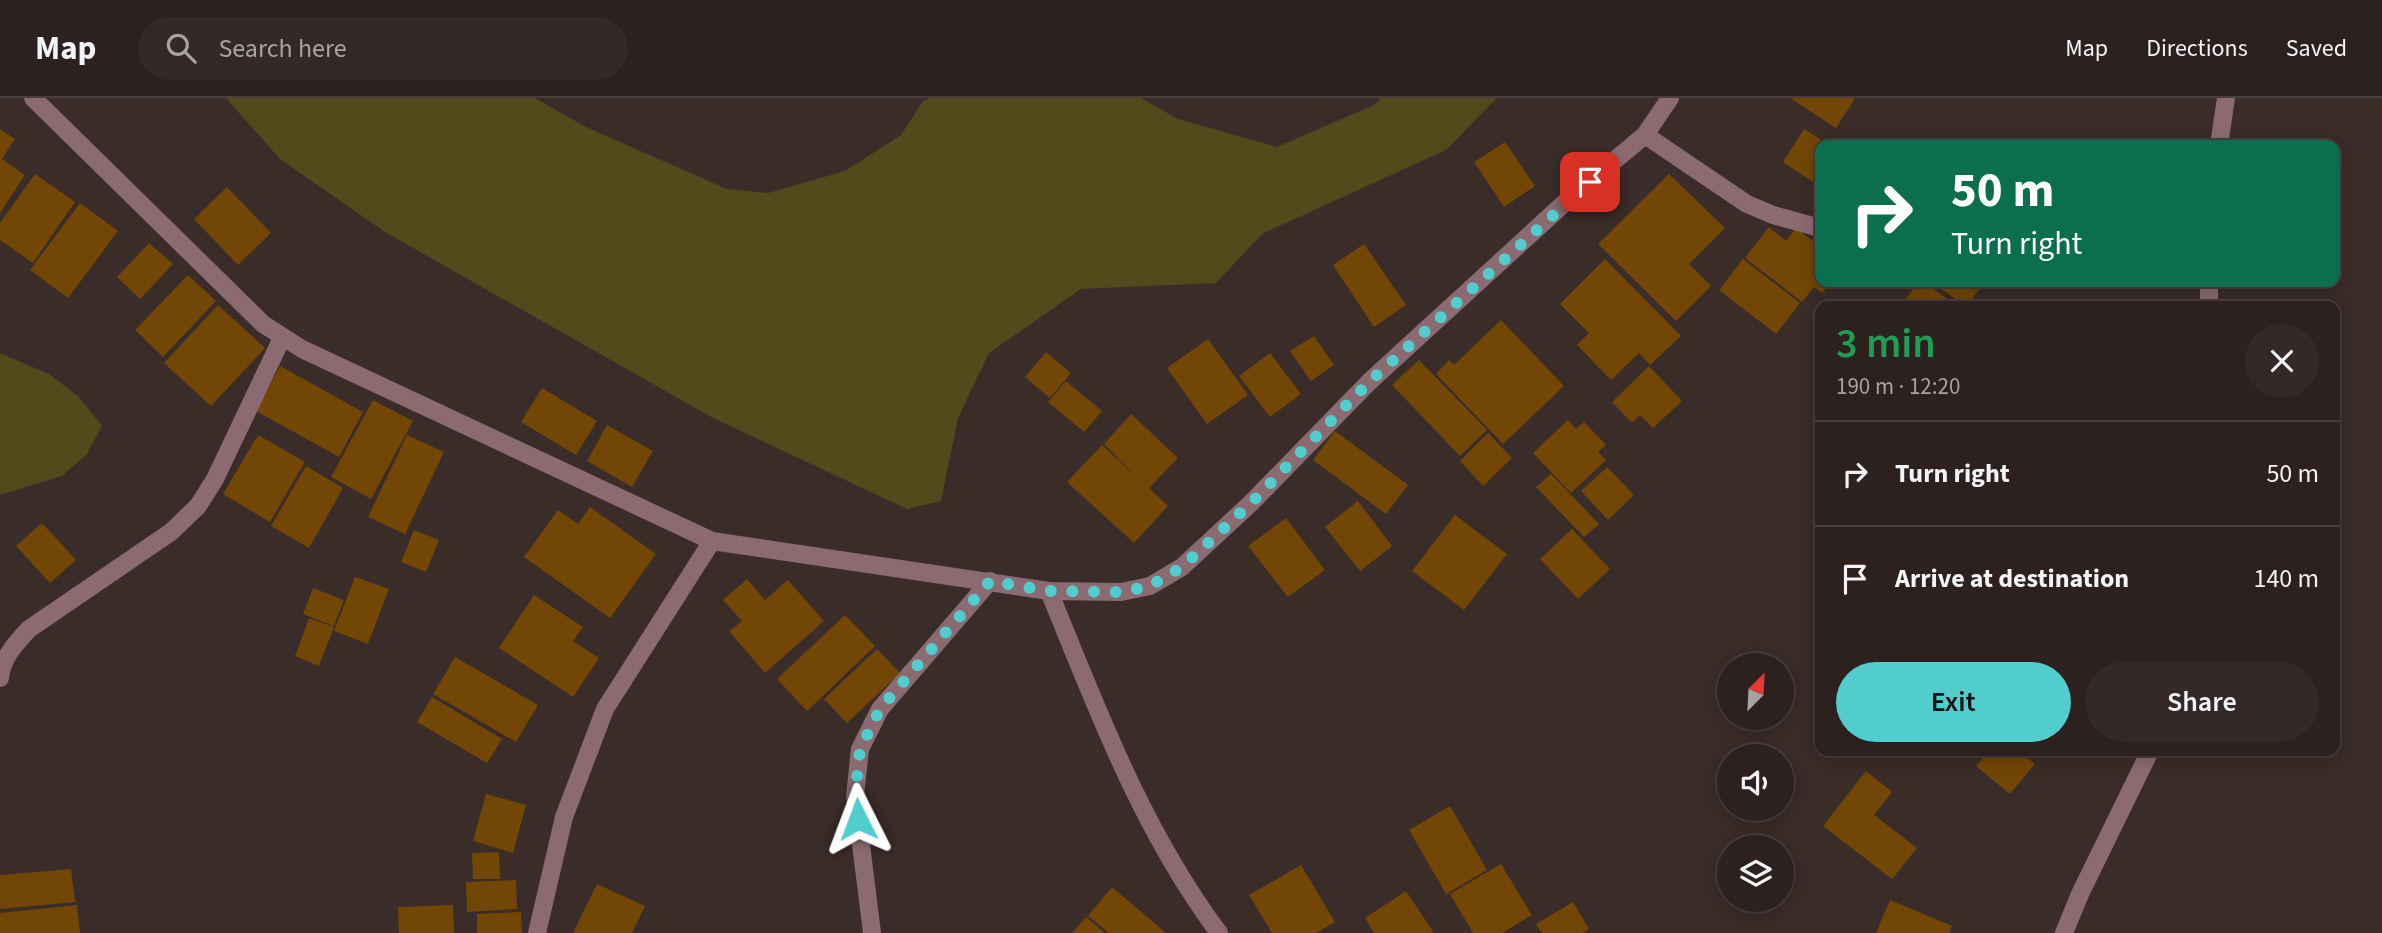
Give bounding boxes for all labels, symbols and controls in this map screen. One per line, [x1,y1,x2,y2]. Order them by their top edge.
search box [138,17,628,80]
text: Map [35,25,96,72]
icon: search [162,29,200,67]
text: Search here [218,30,347,67]
text: Map [2065,31,2108,66]
text: Directions [2146,31,2248,66]
text: Saved [2286,31,2347,66]
pin [1560,152,1620,212]
text: 50 m [1951,156,2055,226]
icon: arrive [1571,163,1609,201]
icon: right [1836,168,1927,259]
text: Turn right [1951,221,2082,267]
text: 3 min [1836,314,1936,374]
button: close [2245,324,2319,398]
text: 190 m · 12:20 [1836,370,1960,403]
icon: right [1836,455,1874,493]
text: Turn right [1895,455,2010,492]
text: 50 m [2266,455,2319,492]
icon: arrive [1836,560,1874,598]
text: Arrive at destination [1895,560,2129,597]
text: 140 m [2253,560,2319,597]
north arrow [1717,653,1794,730]
map controls [1717,653,1794,912]
button: Exit [1836,662,2071,742]
button: Share [2085,662,2319,742]
button: sound [1717,744,1794,821]
position arrow [821,782,895,856]
button: layers [1717,835,1794,912]

